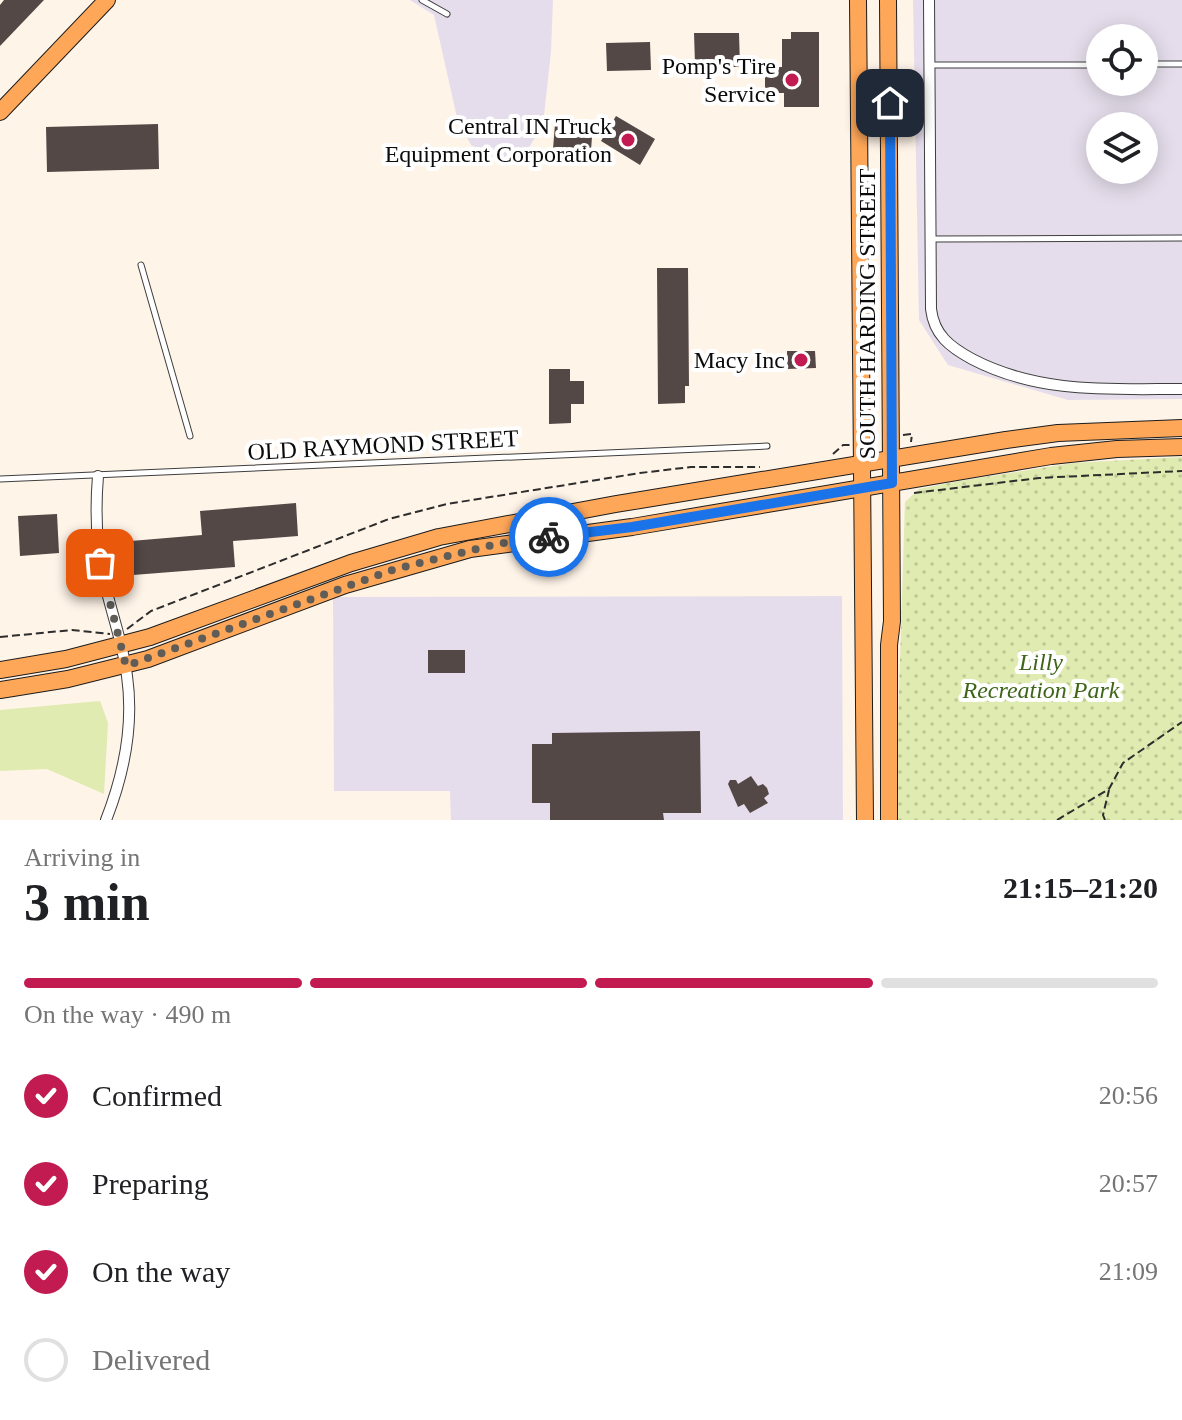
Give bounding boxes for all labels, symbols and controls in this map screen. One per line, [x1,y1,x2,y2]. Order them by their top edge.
map controls [1086,24,1158,184]
button: locate [1086,24,1158,96]
place label: Pomp's Tire Service [662,53,776,107]
pin [856,69,924,137]
marker: Pomp's Tire Service [783,71,801,89]
icon: home [868,81,912,125]
button: layers [1086,112,1158,184]
place label: Central IN Truck Equipment Corporation [385,113,612,167]
marker: Central IN Truck Equipment Corporation [619,131,637,149]
street label: SOUTH HARDING STREET [854,168,880,459]
place label: Macy Inc [694,347,785,373]
marker: Macy Inc [792,351,810,369]
street label: OLD RAYMOND STREET [247,425,519,465]
courier [509,497,589,577]
icon: bike [527,515,571,559]
pin [66,529,134,597]
icon: bag [78,541,122,585]
park label: Lilly Recreation Park [961,649,1120,703]
text: Arriving in [24,843,140,872]
text: 21:15–21:20 [1003,871,1158,904]
text: 3 min [24,874,150,931]
text: On the way · 490 m [24,1000,231,1029]
icon: check [24,1074,68,1118]
text: Confirmed [92,1079,222,1112]
text: 20:56 [1099,1081,1158,1110]
icon: check [24,1162,68,1206]
text: Preparing [92,1167,209,1200]
text: 20:57 [1099,1169,1158,1198]
icon: check [24,1250,68,1294]
text: On the way [92,1255,230,1288]
text: 21:09 [1099,1257,1158,1286]
text: Delivered [92,1343,210,1376]

